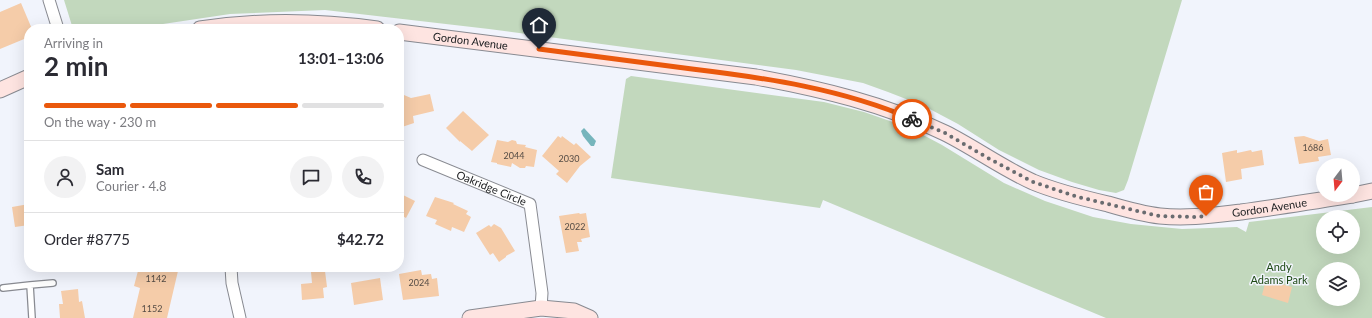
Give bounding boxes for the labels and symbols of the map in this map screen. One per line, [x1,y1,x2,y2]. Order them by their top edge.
pin [522,8,556,49]
street label: Gordon Avenue [432,29,509,52]
courier [892,99,932,139]
house number: 1686 [1303,142,1323,153]
house number: 2044 [504,150,524,161]
house number: 2030 [559,153,579,164]
north arrow [1316,158,1360,202]
street label: Oakridge Circle [455,168,529,208]
pin [1189,175,1223,216]
street label: Gordon Avenue [1231,195,1308,219]
house number: 2022 [565,221,585,232]
park label: Andy Adams Park [1250,260,1308,286]
house number: 1142 [146,273,166,284]
house number: 2024 [409,277,429,288]
house number: 1152 [142,303,162,314]

